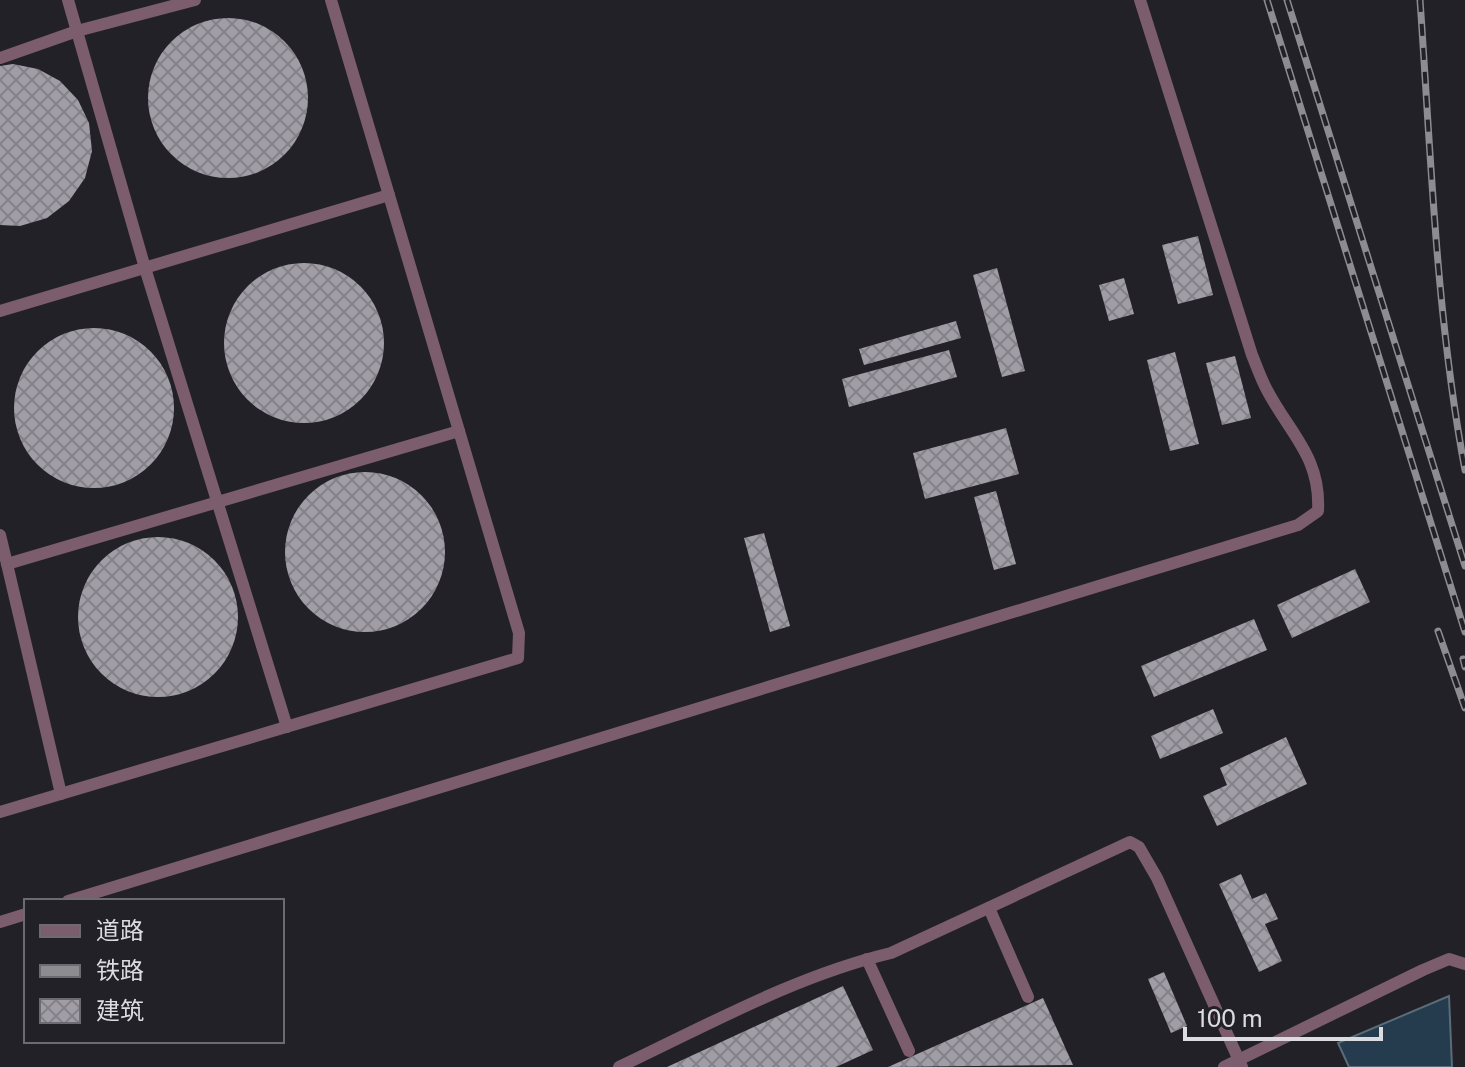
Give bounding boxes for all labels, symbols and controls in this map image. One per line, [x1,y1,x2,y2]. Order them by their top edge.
legend [24,899,284,1043]
text: 道路 [96,916,144,944]
text: 铁路 [96,956,144,984]
scale bar [1185,991,1381,1041]
text: 建筑 [96,996,144,1024]
text: 100 m [1197,1004,1263,1032]

